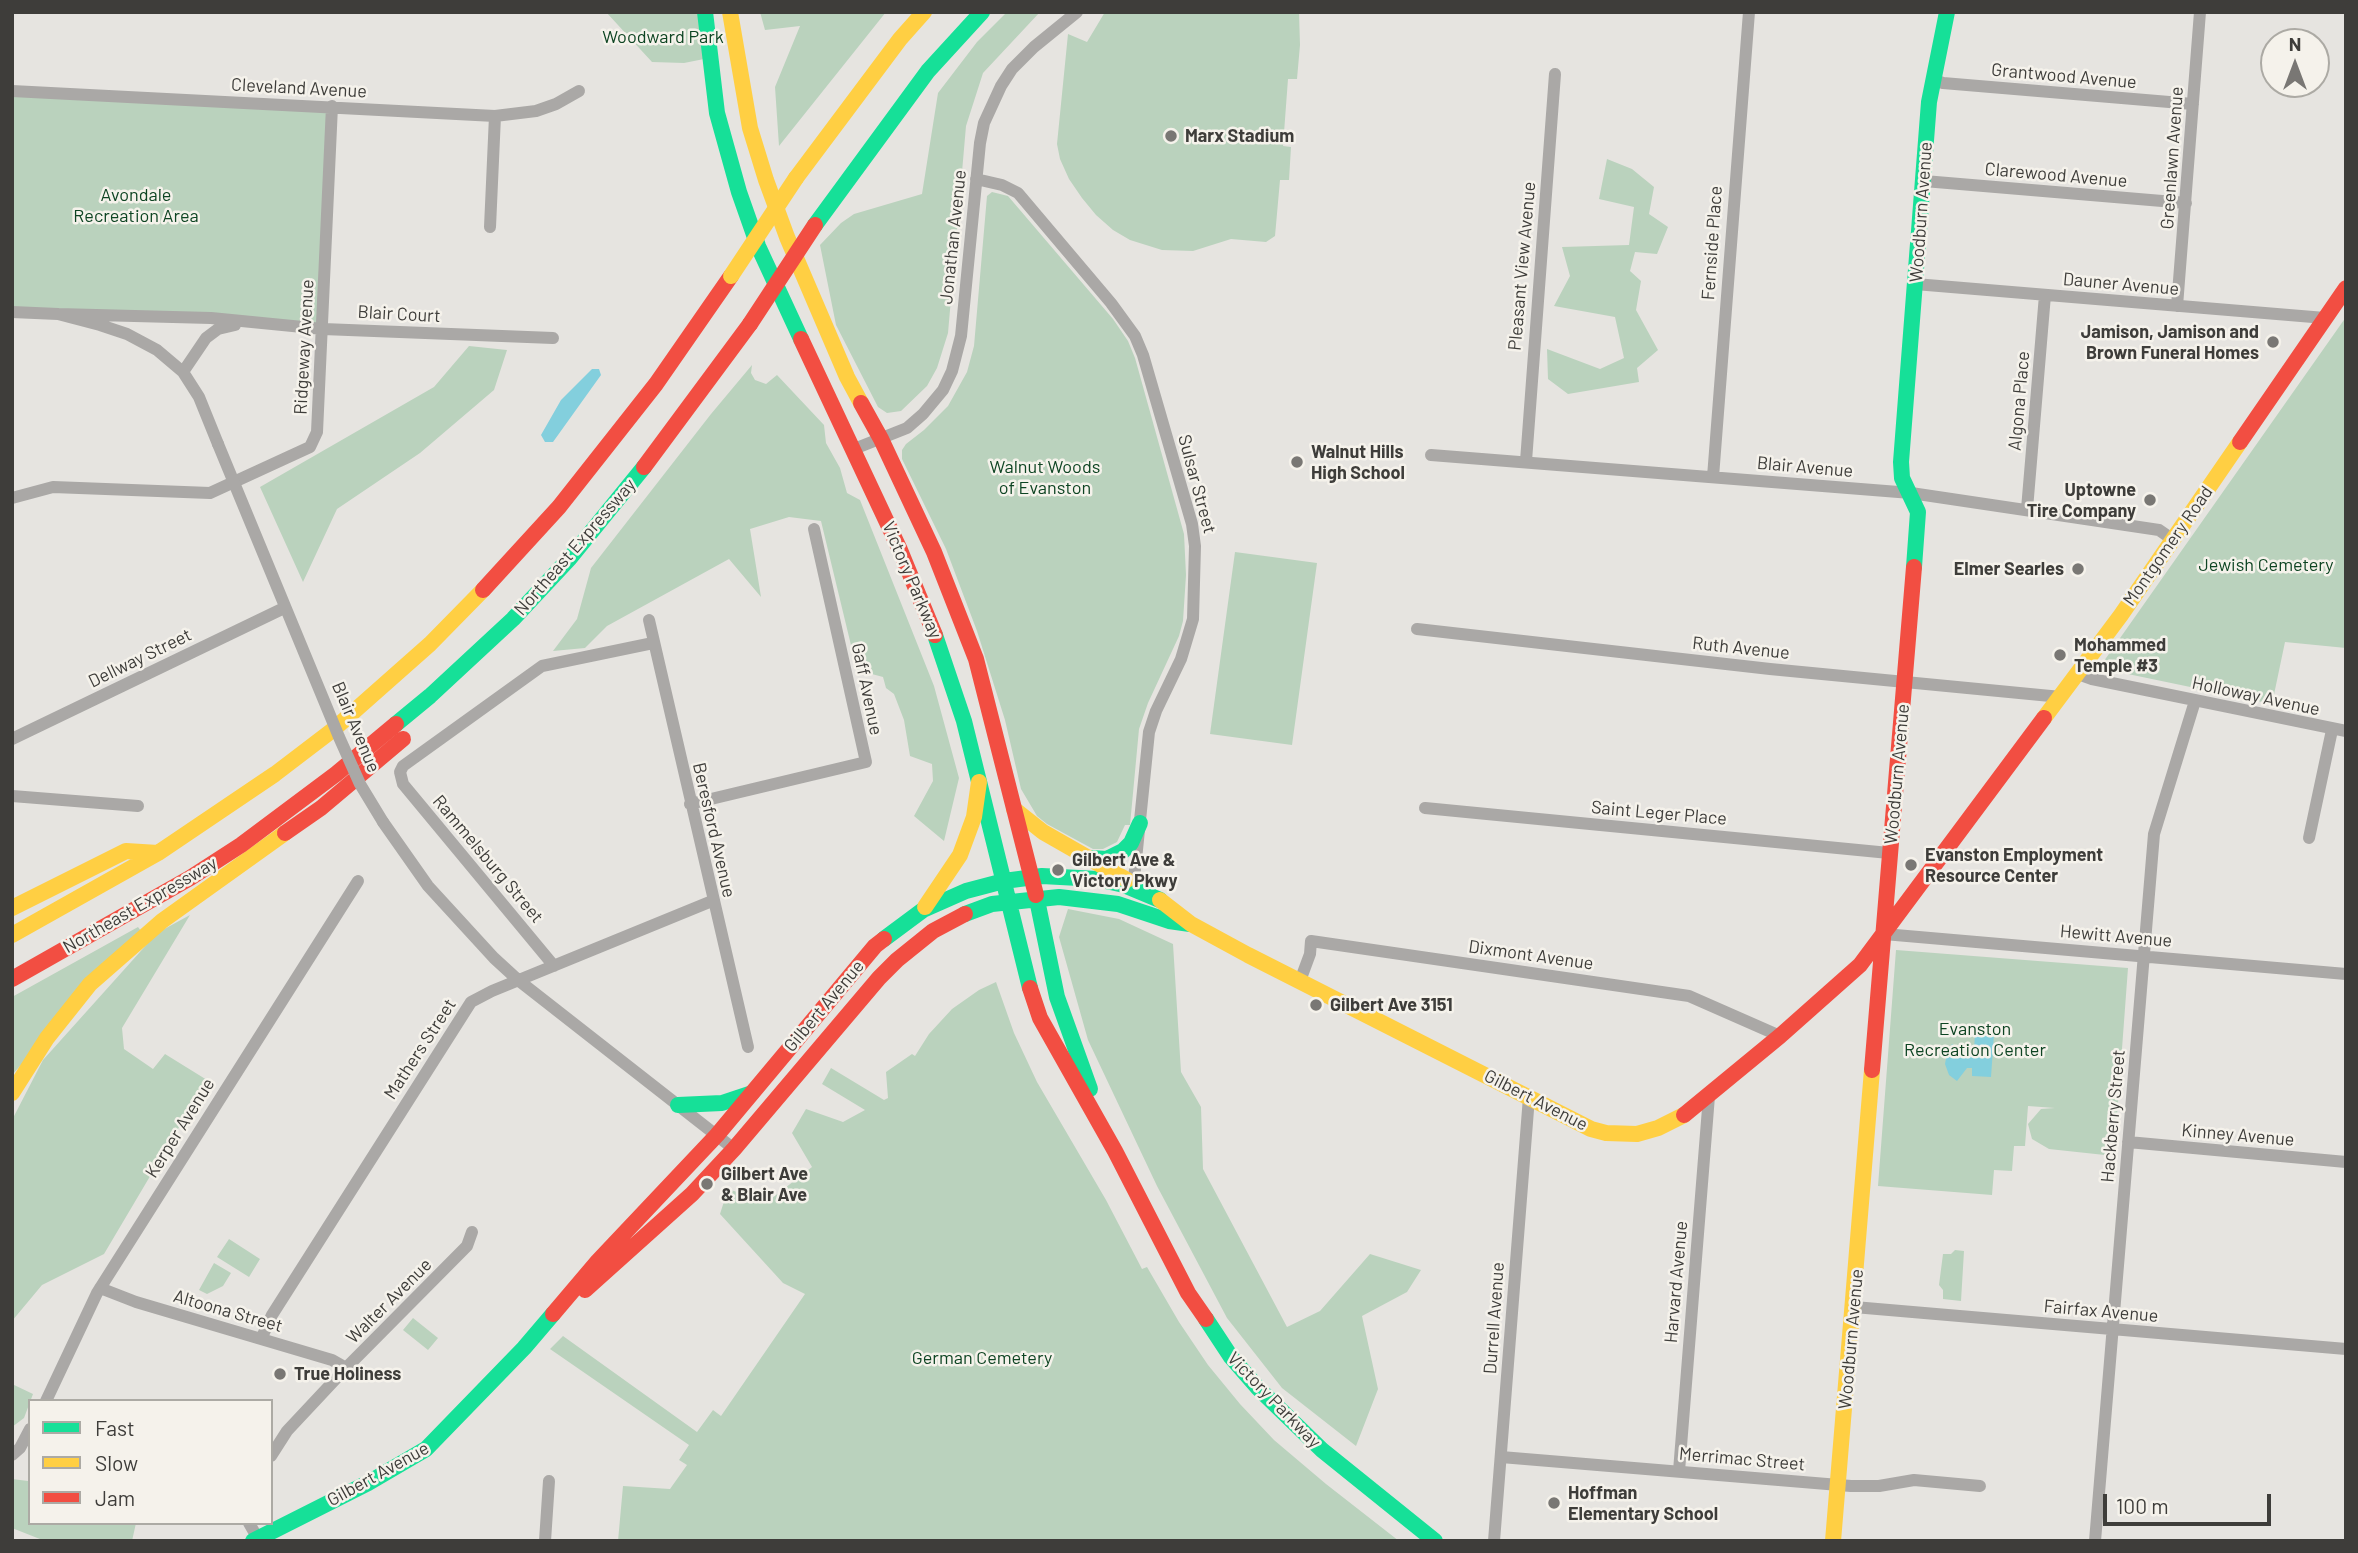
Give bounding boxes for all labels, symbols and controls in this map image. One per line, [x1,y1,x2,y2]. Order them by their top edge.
park label: Woodward Park [602,26,724,48]
north arrow [2260,28,2330,98]
text: N [2289,32,2301,55]
street label: Grantwood Avenue [1990,59,2138,93]
street label: Cleveland Avenue [231,74,367,102]
street label: Greenlawn Avenue [2156,86,2188,230]
place label: Marx Stadium [1185,125,1294,147]
marker: Marx Stadium [1163,128,1179,144]
street label: Woodburn Avenue [1905,141,1937,283]
street label: Clarewood Avenue [1984,158,2128,192]
street label: Jonathan Avenue [935,169,971,305]
street label: Pleasant View Avenue [1504,181,1540,351]
park label: Avondale Recreation Area [73,184,199,227]
street label: Fernside Place [1697,185,1727,301]
street label: Dauner Avenue [2062,268,2180,300]
street label: Ridgeway Avenue [290,279,318,415]
street label: Blair Court [357,301,441,327]
place label: Jamison, Jamison and Brown Funeral Homes [2081,321,2259,364]
marker: Jamison, Jamison and Brown Funeral Homes [2265,334,2281,350]
street label: Algona Place [2004,350,2034,452]
street label: Sulsar Street [1173,432,1221,536]
place label: Walnut Hills High School [1311,441,1405,484]
street label: Blair Avenue [1756,452,1854,482]
marker: Walnut Hills High School [1289,454,1305,470]
park label: Walnut Woods of Evanston [990,456,1100,498]
street label: Northeast Expressway [510,474,640,620]
place label: Uptowne Tire Company [2027,479,2136,522]
street label: Montgomery Road [2119,482,2217,610]
marker: Uptowne Tire Company [2142,492,2158,508]
street label: Victory Parkway [878,518,946,642]
park label: Jewish Cemetery [2198,554,2334,576]
place label: Elmer Searles [1954,558,2064,580]
marker: Elmer Searles [2070,561,2086,577]
street label: Dellway Street [85,624,195,692]
street label: Ruth Avenue [1691,632,1791,664]
place label: Mohammed Temple #3 [2074,634,2166,676]
street label: Gaff Avenue [847,641,887,737]
marker: Mohammed Temple #3 [2052,647,2068,663]
street label: Holloway Avenue [2190,672,2322,720]
street label: Blair Avenue [327,678,385,776]
street label: Woodburn Avenue [1880,703,1914,845]
street label: Beresford Avenue [688,760,740,900]
street label: Rammelsburg Street [428,791,548,927]
street label: Saint Leger Place [1590,796,1728,830]
place label: Evanston Employment Resource Center [1925,844,2103,886]
place label: Gilbert Ave & Victory Pkwy [1072,849,1177,892]
street label: Northeast Expressway [59,852,221,958]
marker: Evanston Employment Resource Center [1903,857,1919,873]
marker: Gilbert Ave & Victory Pkwy [1050,862,1066,878]
street label: Hewitt Avenue [2059,920,2173,952]
street label: Dixmont Avenue [1467,936,1595,974]
street label: Gilbert Avenue [779,956,869,1056]
place label: Gilbert Ave 3151 [1330,994,1453,1016]
street label: Mathers Street [379,995,461,1103]
marker: Gilbert Ave 3151 [1308,997,1324,1013]
park label: Evanston Recreation Center [1904,1018,2046,1060]
street label: Hackberry Street [2096,1049,2130,1183]
street label: Gilbert Avenue [1481,1065,1591,1135]
street label: Kerper Avenue [141,1074,219,1182]
street label: Kinney Avenue [2181,1119,2295,1151]
place label: Gilbert Ave & Blair Ave [721,1163,808,1206]
marker: Gilbert Ave & Blair Ave [699,1176,715,1192]
street label: Harvard Avenue [1660,1220,1692,1344]
street label: Walter Avenue [342,1254,436,1348]
street label: Durrell Avenue [1479,1261,1509,1375]
street label: Woodburn Avenue [1834,1268,1868,1410]
street label: Altoona Street [171,1285,285,1337]
street label: Fairfax Avenue [2043,1295,2159,1327]
park label: German Cemetery [912,1347,1052,1369]
street label: Victory Parkway [1223,1347,1325,1453]
place label: True Holiness [294,1363,401,1385]
marker: True Holiness [272,1366,288,1382]
legend [28,1399,273,1525]
text: Fast [95,1415,135,1440]
street label: Gilbert Avenue [323,1437,433,1511]
street label: Merrimac Street [1678,1443,1806,1475]
text: Slow [95,1450,138,1475]
scale bar [2106,1480,2274,1524]
place label: Hoffman Elementary School [1568,1482,1718,1524]
text: Jam [95,1485,135,1510]
text: 100 m [2116,1493,2169,1518]
marker: Hoffman Elementary School [1546,1495,1562,1511]

